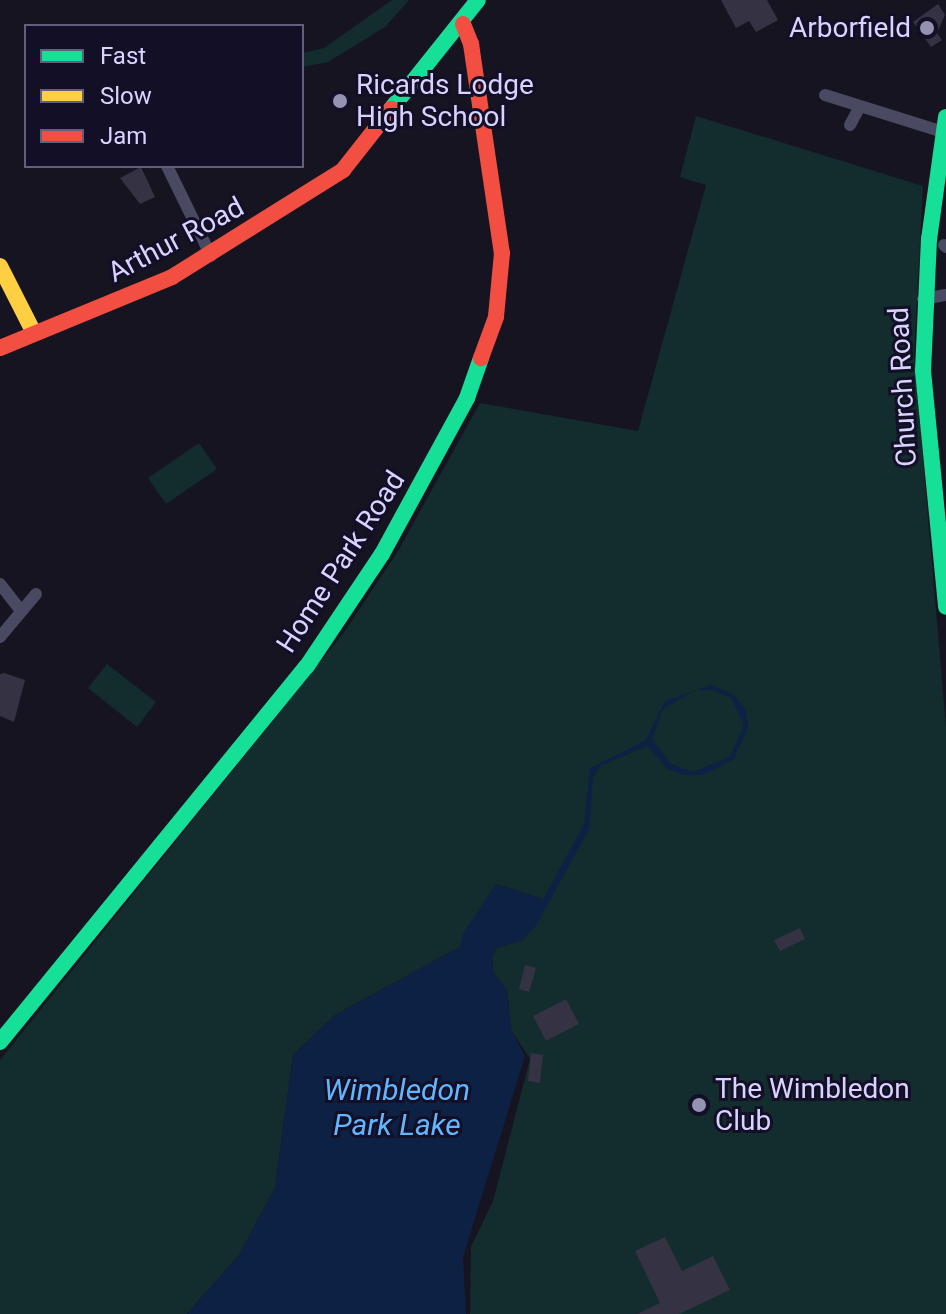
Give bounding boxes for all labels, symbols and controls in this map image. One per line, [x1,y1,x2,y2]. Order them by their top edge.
place label: Arborfield [789,11,911,45]
marker: Arborfield [918,19,936,37]
legend [24,24,304,168]
text: Fast [100,42,146,70]
place label: Ricards Lodge High School [356,68,534,134]
text: Slow [100,82,152,110]
marker: Ricards Lodge High School [331,92,349,110]
text: Jam [100,122,147,150]
street label: Arthur Road [102,190,250,290]
street label: Church Road [882,306,924,468]
street label: Home Park Road [270,465,412,659]
water label: Wimbledon Park Lake [324,1072,470,1142]
place label: The Wimbledon Club [715,1072,910,1138]
marker: The Wimbledon Club [690,1096,708,1114]

